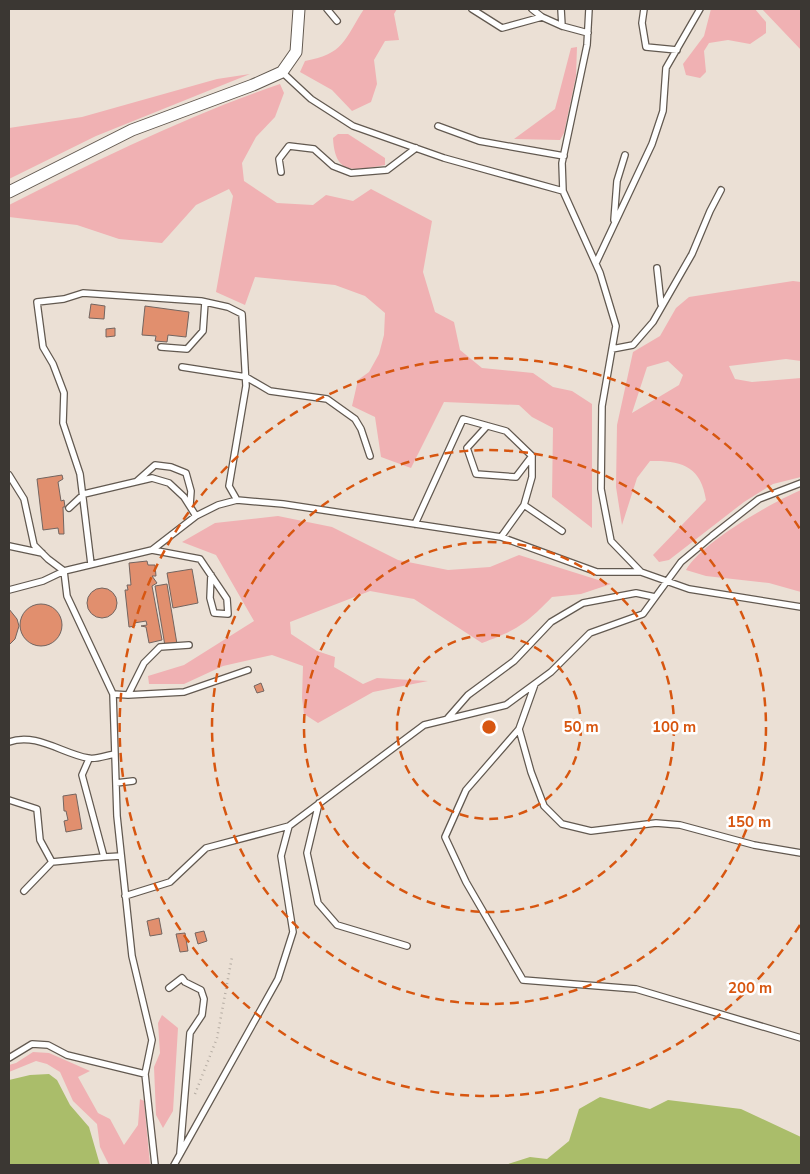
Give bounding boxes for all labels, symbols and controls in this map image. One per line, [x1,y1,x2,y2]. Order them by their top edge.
text: 50 m [563,717,599,737]
text: 100 m [652,717,696,737]
centre of rings [480,718,498,736]
text: 150 m [727,812,771,832]
text: 200 m [728,978,772,998]

